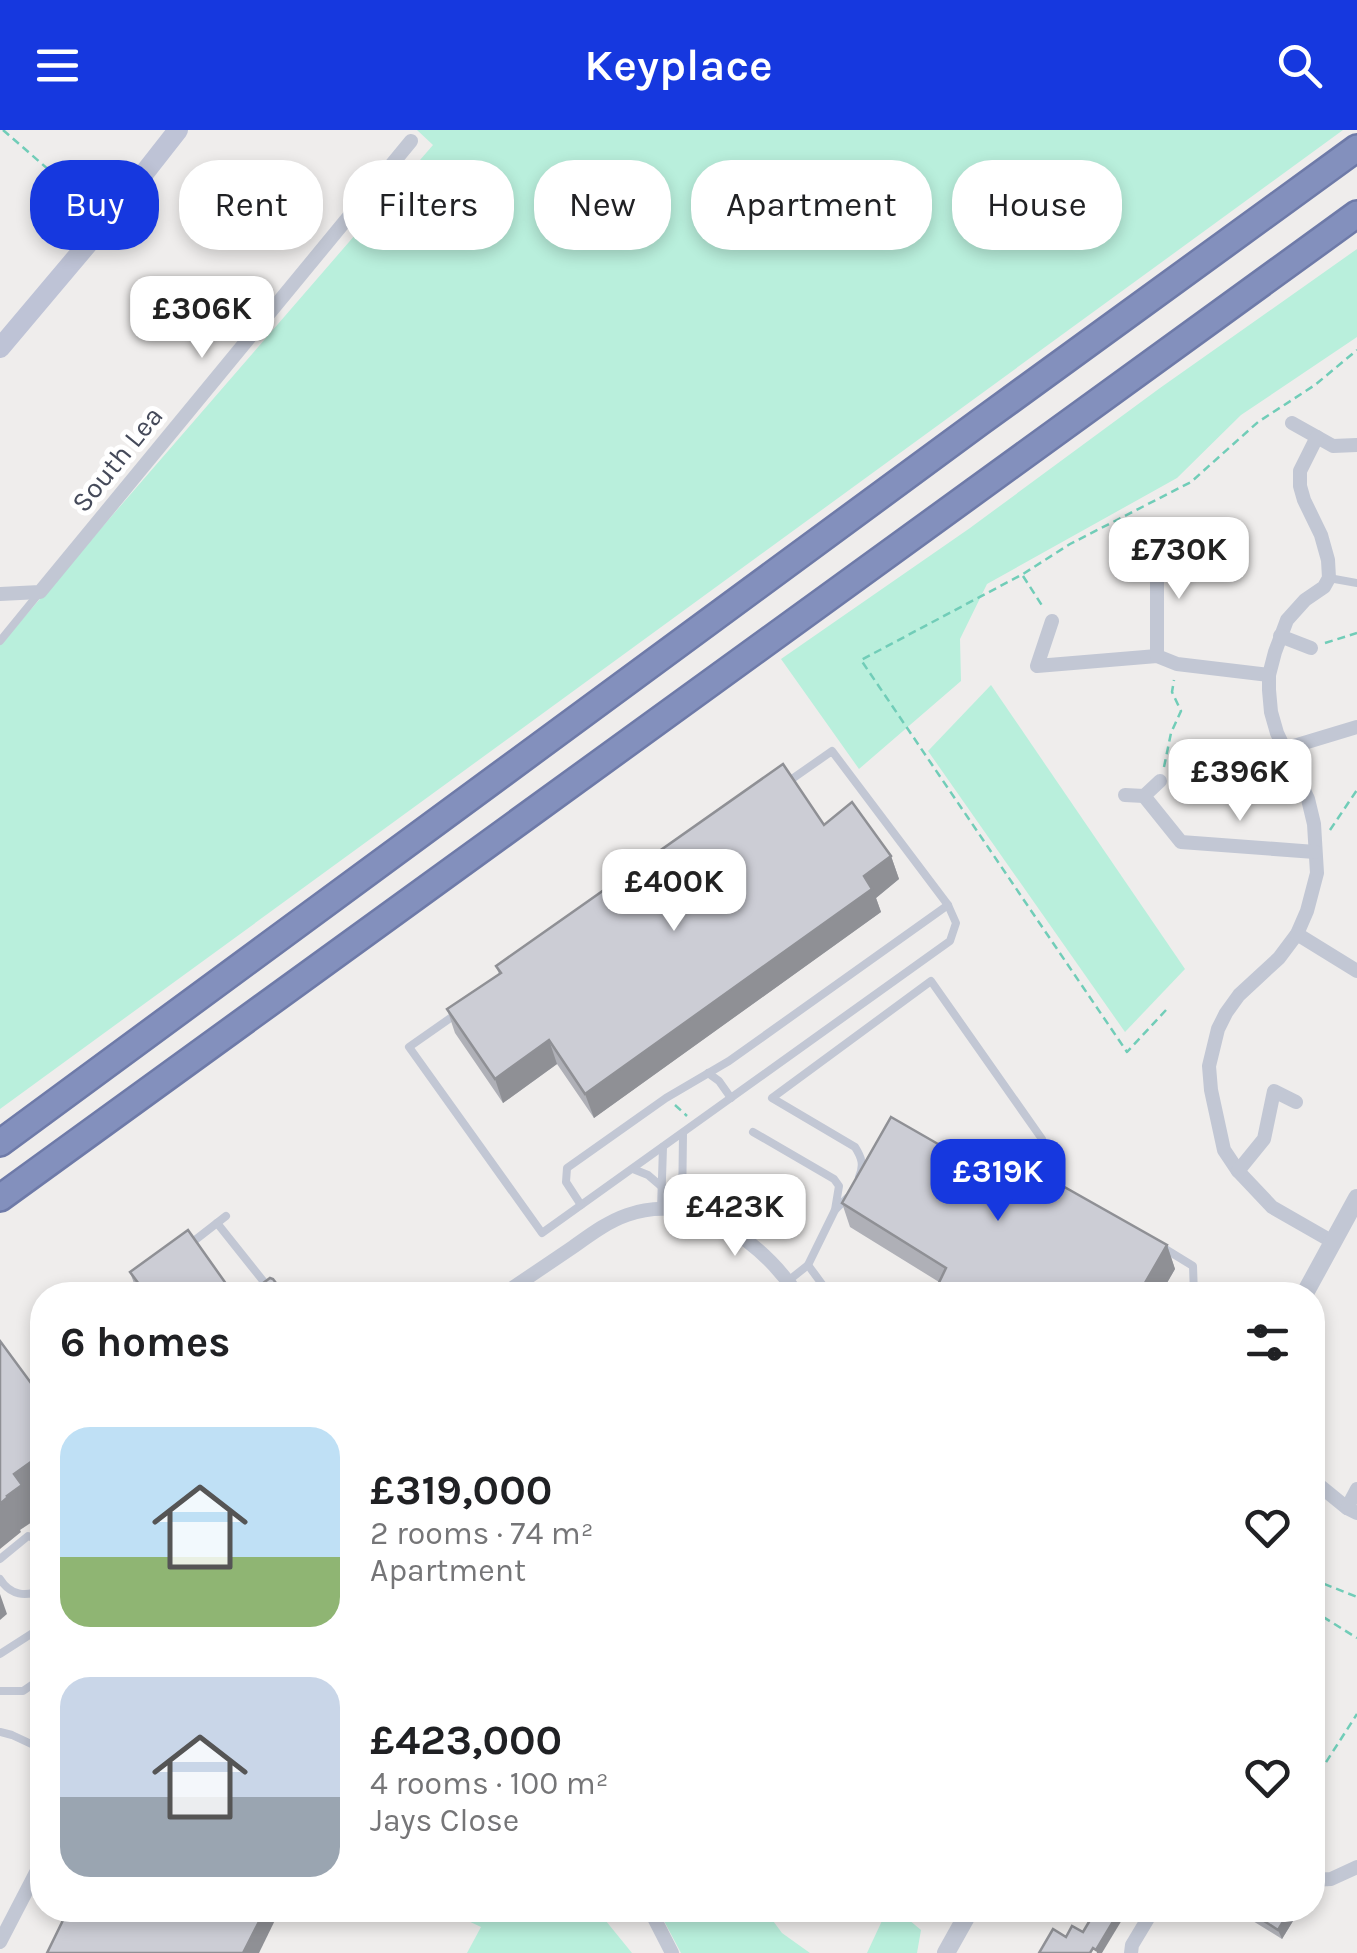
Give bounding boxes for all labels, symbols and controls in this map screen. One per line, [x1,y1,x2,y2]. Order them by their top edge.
icon: menu [30,38,85,93]
icon: search [1272,38,1327,93]
text: Keyplace [584,39,773,91]
chip: Buy [30,160,159,250]
chip: Rent [179,160,323,250]
chip: Filters [343,160,514,250]
chip: New [534,160,671,250]
chip: Apartment [691,160,932,250]
chip: House [952,160,1122,250]
pin: £306K [132,276,272,361]
text: £306K [152,290,252,327]
street label: South Lea [64,400,170,518]
pin: £730K [1109,517,1249,602]
text: £730K [1131,531,1227,568]
pin: £396K [1170,739,1310,824]
text: £396K [1190,753,1290,790]
pin: £400K [604,849,744,934]
text: £400K [624,863,724,900]
pin: £319K [928,1139,1068,1224]
text: £319K [952,1153,1044,1190]
pin: £423K [665,1174,805,1259]
text: £423K [686,1188,784,1225]
icon: filters [1240,1315,1295,1370]
text: 6 homes [60,1317,230,1367]
text: £319,000 [370,1465,552,1515]
icon: home [140,1467,260,1587]
icon: heart [1240,1500,1295,1555]
text: 2 rooms · 74 m² [370,1515,594,1552]
text: Apartment [370,1552,526,1589]
text: £423,000 [370,1715,562,1765]
icon: home [140,1717,260,1837]
icon: heart [1240,1750,1295,1805]
text: 4 rooms · 100 m² [370,1765,609,1802]
text: Jays Close [370,1802,519,1839]

